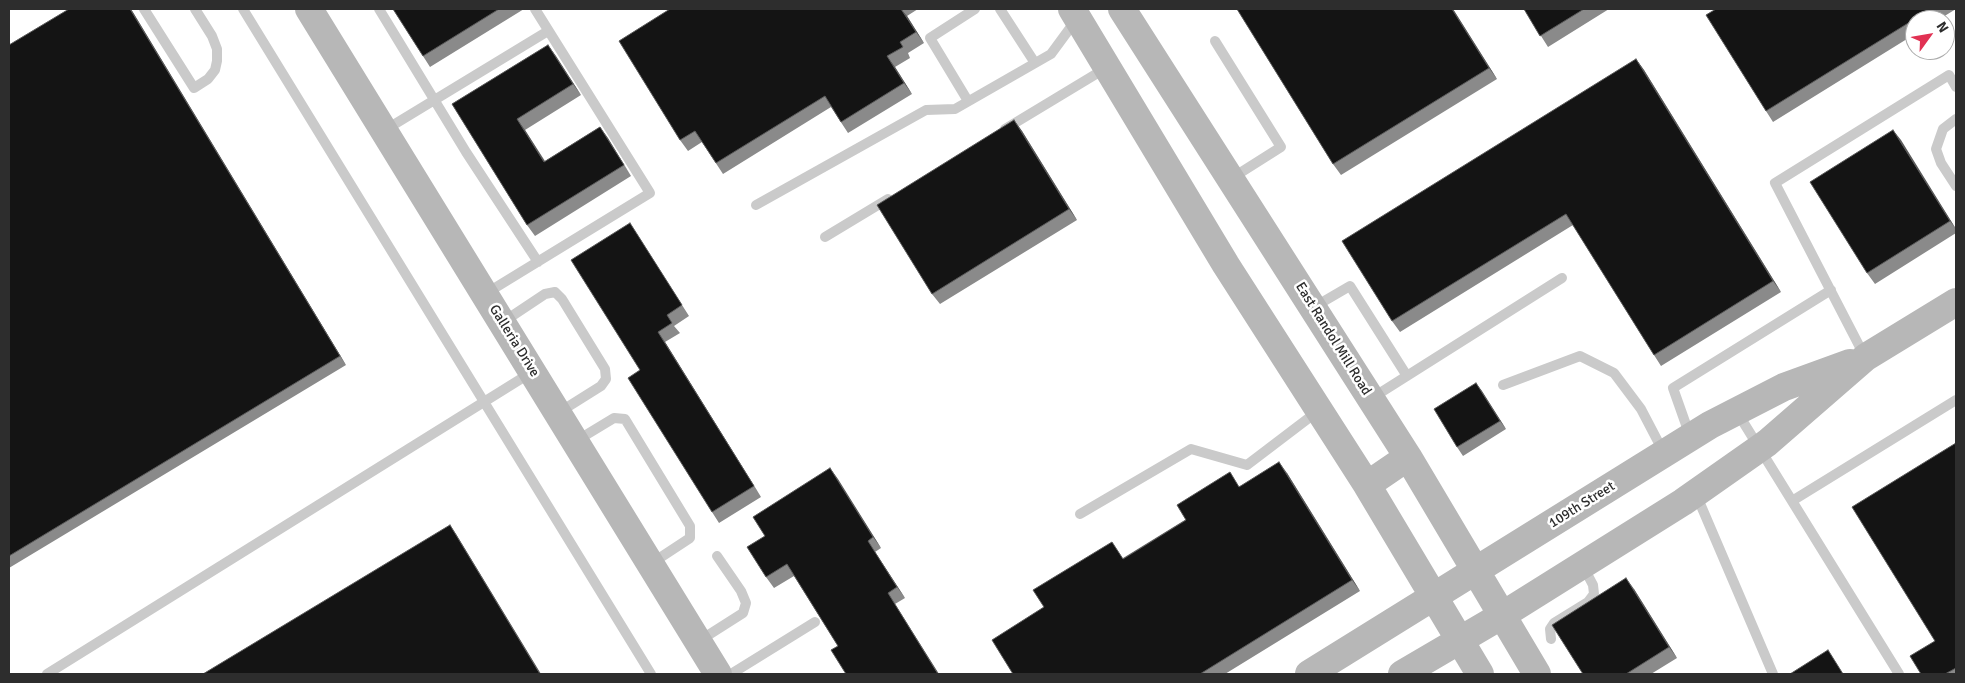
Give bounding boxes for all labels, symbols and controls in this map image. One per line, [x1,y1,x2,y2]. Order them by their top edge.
north arrow [1905,10,1955,60]
text: N [1933,19,1952,36]
street label: East Randol Mill Road [1291,279,1375,399]
street label: Galleria Drive [485,302,543,380]
street label: 109th Street [1546,478,1618,532]

